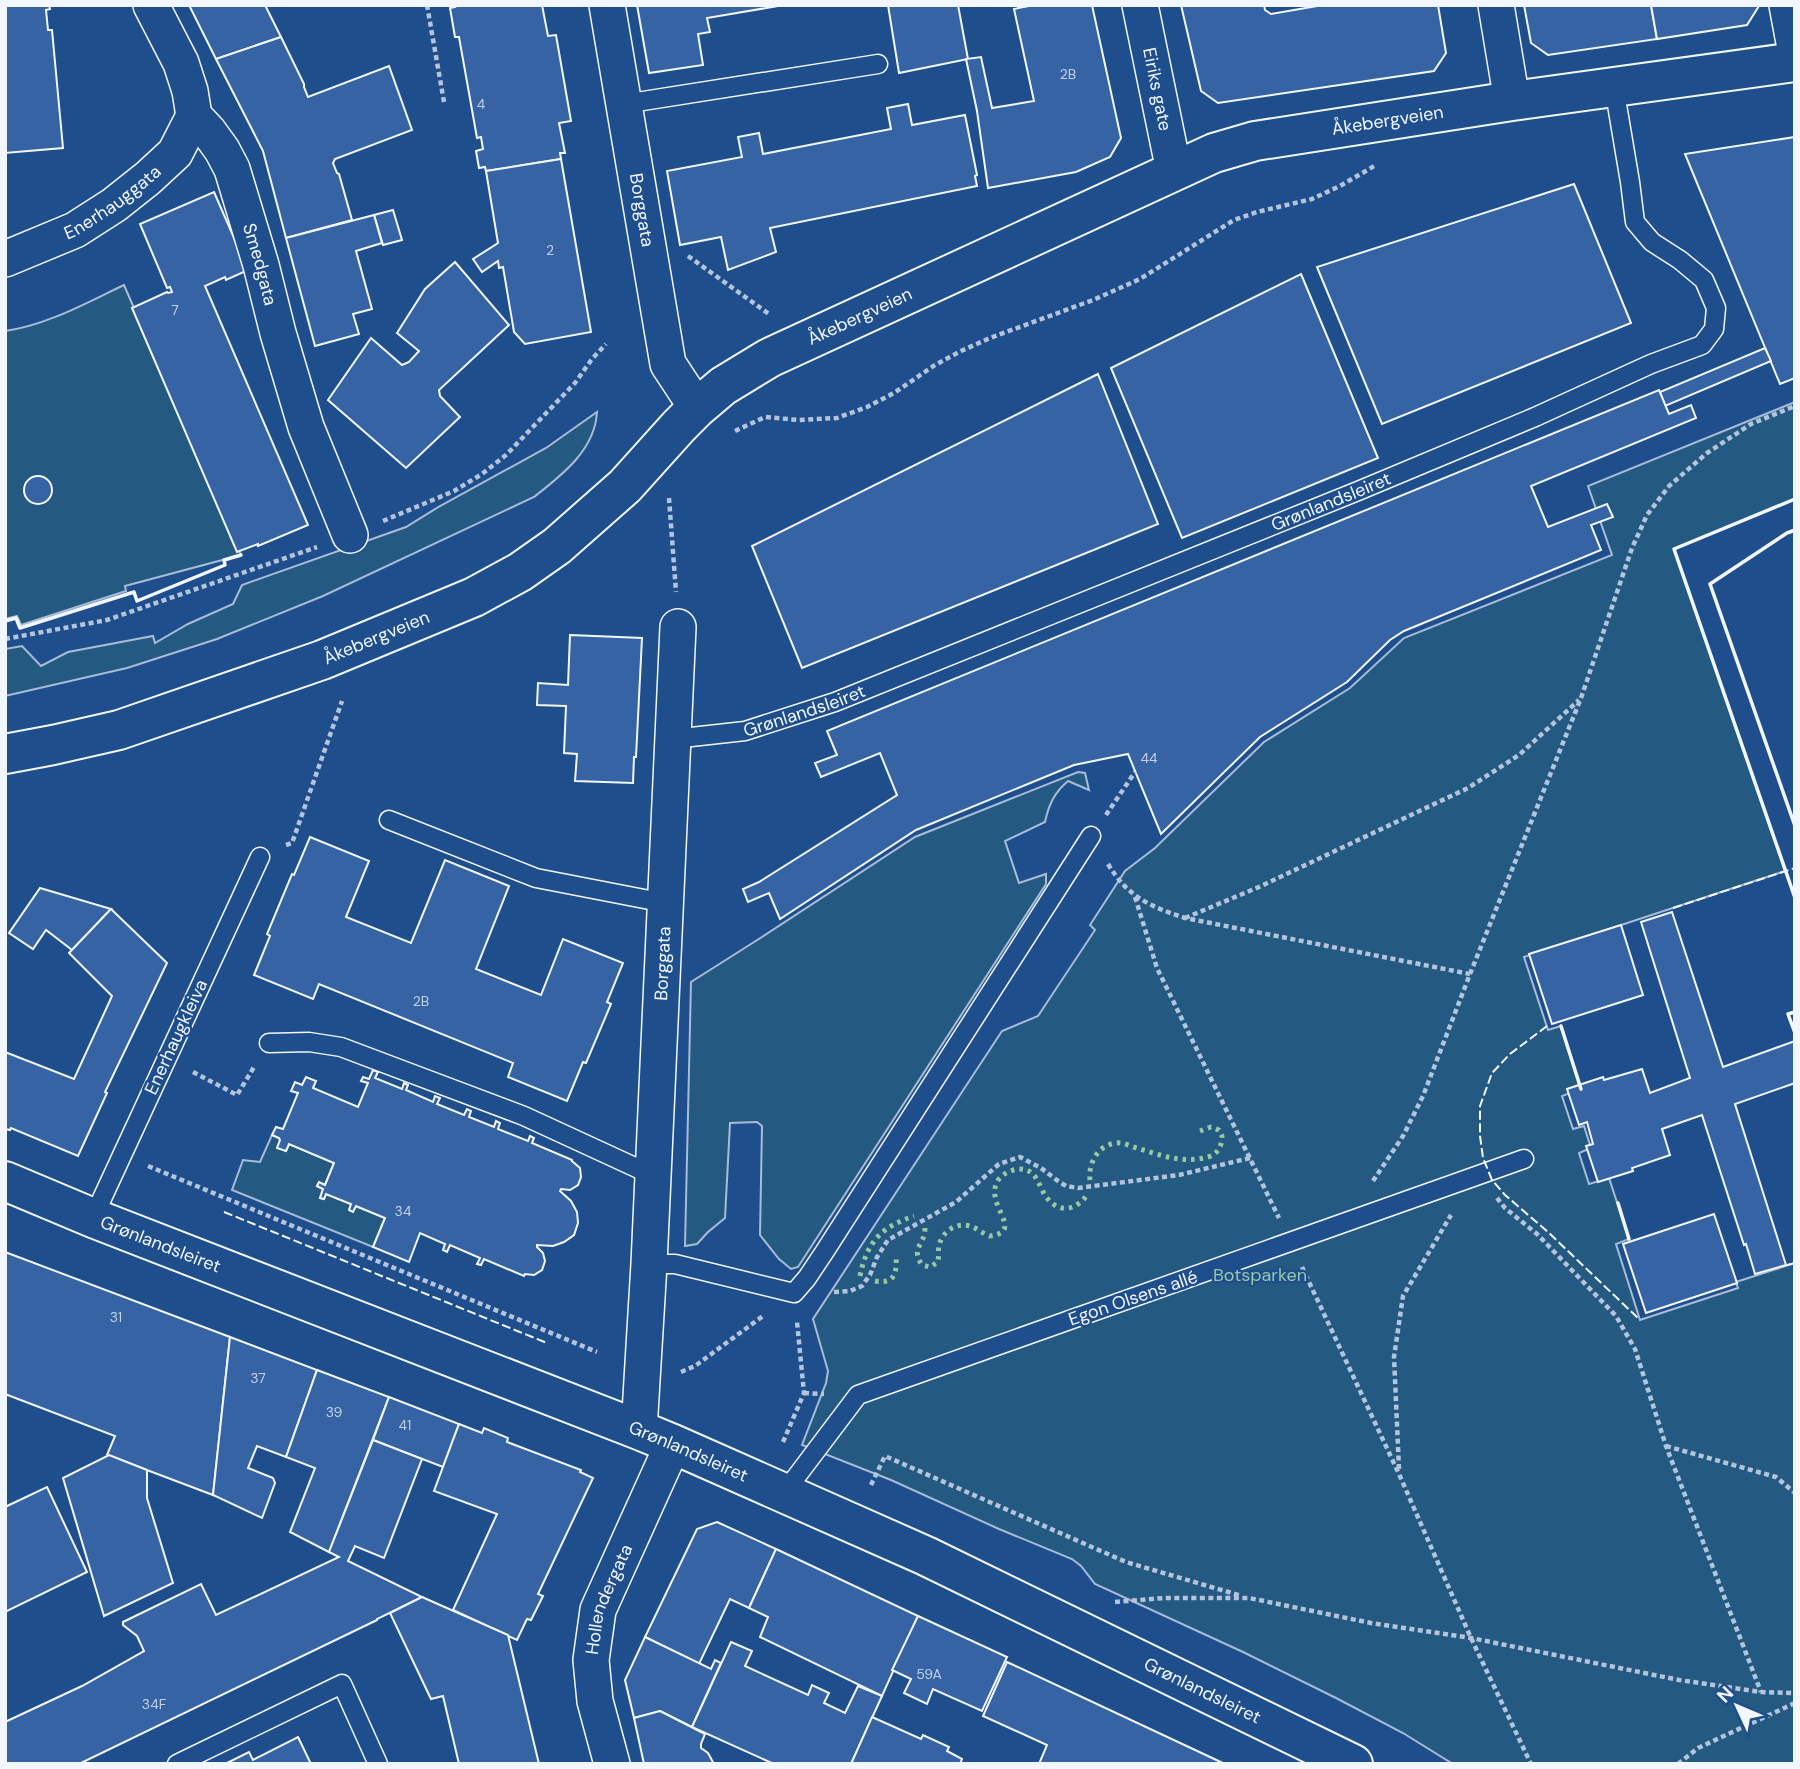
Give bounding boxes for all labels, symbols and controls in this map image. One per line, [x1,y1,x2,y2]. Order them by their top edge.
street label: Eiriks gate [1137,45,1177,133]
house number: 2B [1060,65,1076,83]
house number: 4 [477,95,486,113]
street label: Åkebergveien [1330,100,1445,141]
street label: Enerhauggata [60,160,166,245]
street label: Borggata [624,171,660,249]
street label: Smedgata [237,220,283,308]
house number: 2 [546,241,554,259]
street label: Åkebergveien [803,282,916,351]
house number: 7 [171,301,179,319]
street label: Grønlandsleiret [1268,467,1395,537]
street label: Åkebergveien [320,605,433,670]
street label: Grønlandsleiret [740,679,869,743]
house number: 44 [1141,749,1158,767]
street label: Borggata [649,926,676,1001]
street label: Enerhaugkleiva [139,976,213,1098]
house number: 2B [413,992,429,1010]
house number: 34 [395,1202,412,1220]
street label: Grønlandsleiret [97,1210,224,1279]
park label: Botsparken [1213,1263,1307,1287]
street label: Egon Olsens allé [1065,1265,1201,1331]
house number: 31 [110,1308,122,1326]
house number: 37 [250,1369,266,1387]
house number: 39 [326,1403,343,1421]
street label: Grønlandsleiret [625,1415,752,1488]
house number: 41 [399,1416,411,1434]
street label: Hollendergata [580,1540,638,1656]
street label: Grønlandsleiret [1140,1652,1265,1729]
house number: 59A [916,1665,942,1683]
north arrow [1702,1671,1772,1741]
text: N [1711,1681,1739,1708]
house number: 34F [142,1695,167,1713]

